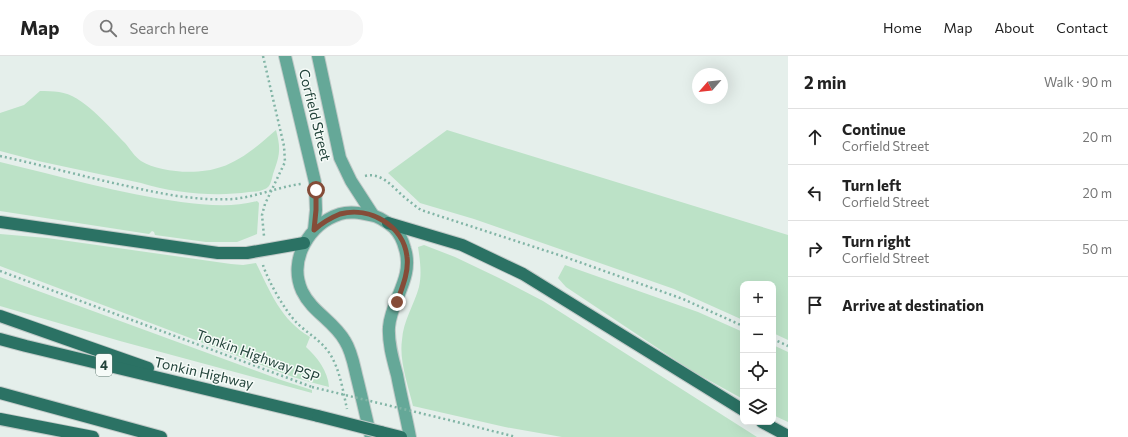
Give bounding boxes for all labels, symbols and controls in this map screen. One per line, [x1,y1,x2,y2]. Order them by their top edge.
search box [83,10,363,46]
text: Map [20,16,59,39]
icon: search [97,17,119,39]
text: Search here [129,19,209,37]
text: Home [883,19,922,36]
text: Map [944,19,972,36]
text: About [994,19,1034,36]
text: Contact [1056,19,1108,36]
street label: Corfield Street [296,67,335,163]
north arrow [692,68,728,104]
text: 2 min [804,72,846,93]
text: Walk · 90 m [1044,74,1112,90]
text: Continue [842,120,906,138]
icon: ahead [804,126,826,148]
text: 20 m [1083,129,1112,145]
text: Corfield Street [842,138,929,154]
text: Turn left [842,176,901,194]
route start [307,181,325,199]
icon: left [804,182,826,204]
text: 20 m [1083,185,1112,201]
text: Corfield Street [842,194,929,210]
text: Turn right [842,232,911,250]
icon: right [804,238,826,260]
text: 50 m [1082,241,1112,257]
text: Corfield Street [842,250,929,266]
map controls [740,281,776,425]
button: + [740,281,776,317]
route end [388,293,406,311]
icon: arrive [804,294,826,316]
text: Arrive at destination [842,296,984,314]
button: − [740,317,776,353]
street label: Tonkin Highway PSP [194,326,322,386]
street label: Tonkin Highway [153,353,255,393]
button: locate [740,353,776,389]
road number: 4 [96,354,112,376]
button: layers [740,389,776,425]

